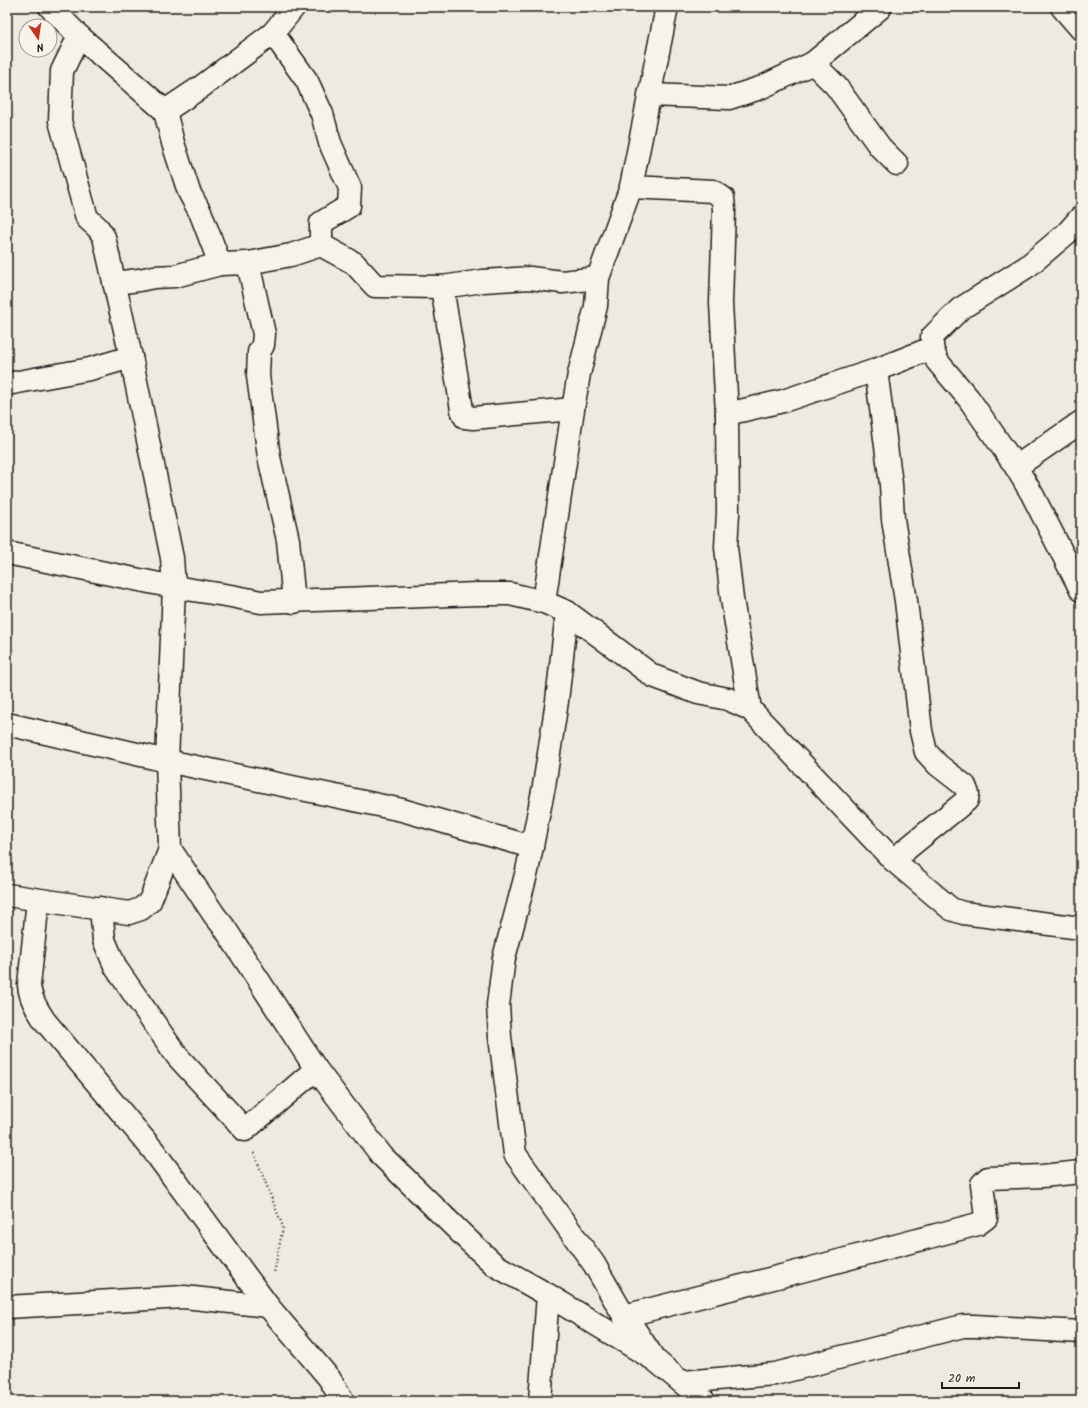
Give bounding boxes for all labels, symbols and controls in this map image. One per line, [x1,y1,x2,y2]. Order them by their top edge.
north arrow [18,18,58,58]
text: N [35,37,45,56]
scale bar [942,1364,1019,1390]
text: 20 m [948,1369,976,1388]

